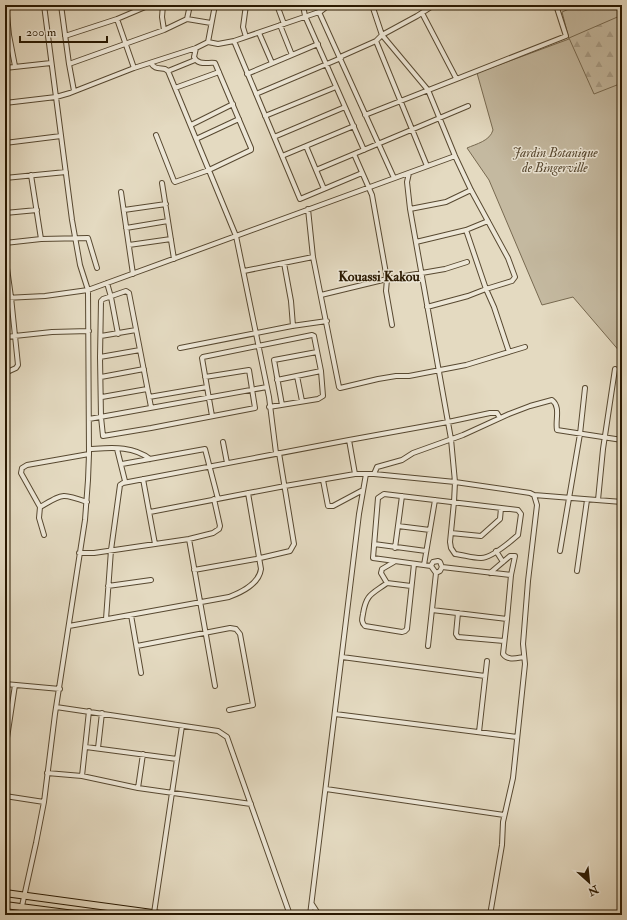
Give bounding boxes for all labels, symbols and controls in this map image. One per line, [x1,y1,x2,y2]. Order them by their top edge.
scale bar [20,18,107,44]
text: 200 m [26,25,57,40]
park label: Jardin Botanique de Bingerville [512,145,598,176]
district label: Kouassi Kakou [338,268,421,285]
north arrow [569,862,609,902]
text: N [585,882,602,899]

